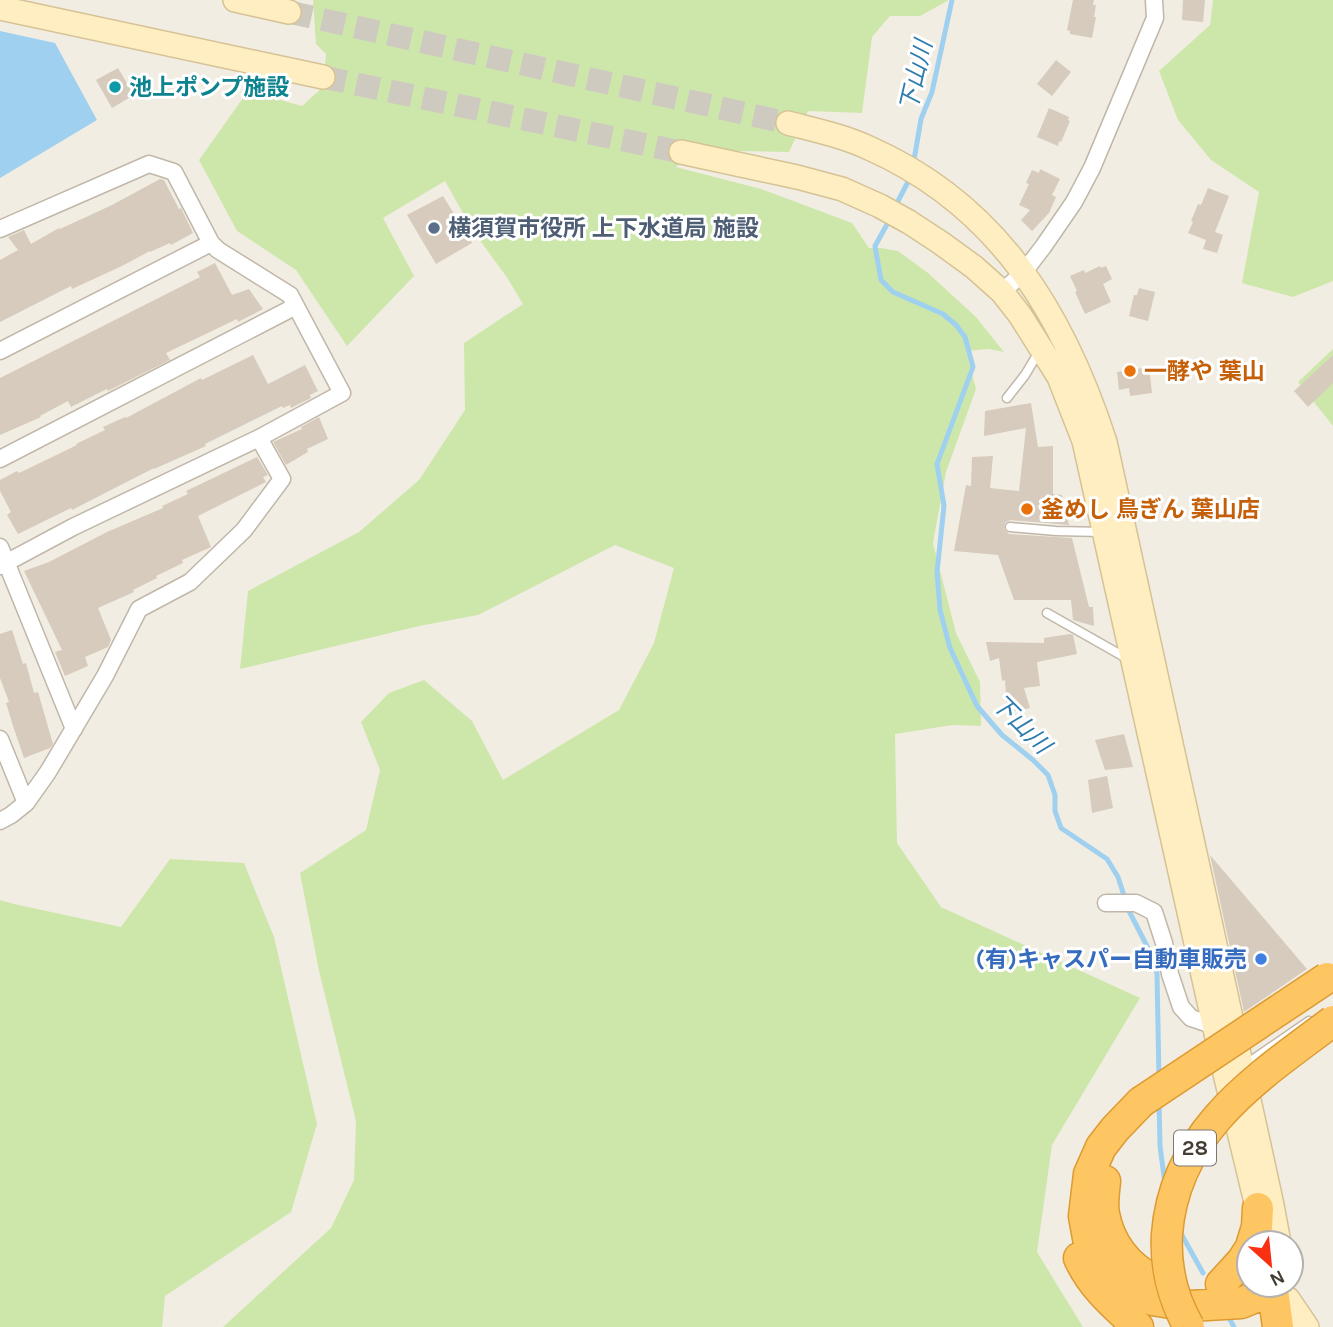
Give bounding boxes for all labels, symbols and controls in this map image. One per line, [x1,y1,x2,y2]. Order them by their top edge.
water label: 下山川 [894,35,938,114]
place label: 池上ポンプ施設 [129,74,289,101]
marker: 池上ポンプ施設 [107,79,123,95]
place label: 横須賀市役所 上下水道局 施設 [448,215,759,242]
marker: 横須賀市役所 上下水道局 施設 [426,220,442,236]
place label: 一酵や 葉山 [1144,358,1265,385]
marker: 一酵や 葉山 [1122,363,1138,379]
place label: 釜めし 鳥ぎん 葉山店 [1041,496,1260,523]
marker: 釜めし 鳥ぎん 葉山店 [1019,501,1035,517]
water label: 下山川 [986,689,1058,761]
place label: (有)キャスパー自動車販売 [976,946,1247,973]
marker: (有)キャスパー自動車販売 [1253,951,1269,967]
road number: 28 [1174,1130,1216,1166]
north arrow [1235,1229,1305,1299]
text: N [1266,1265,1288,1291]

